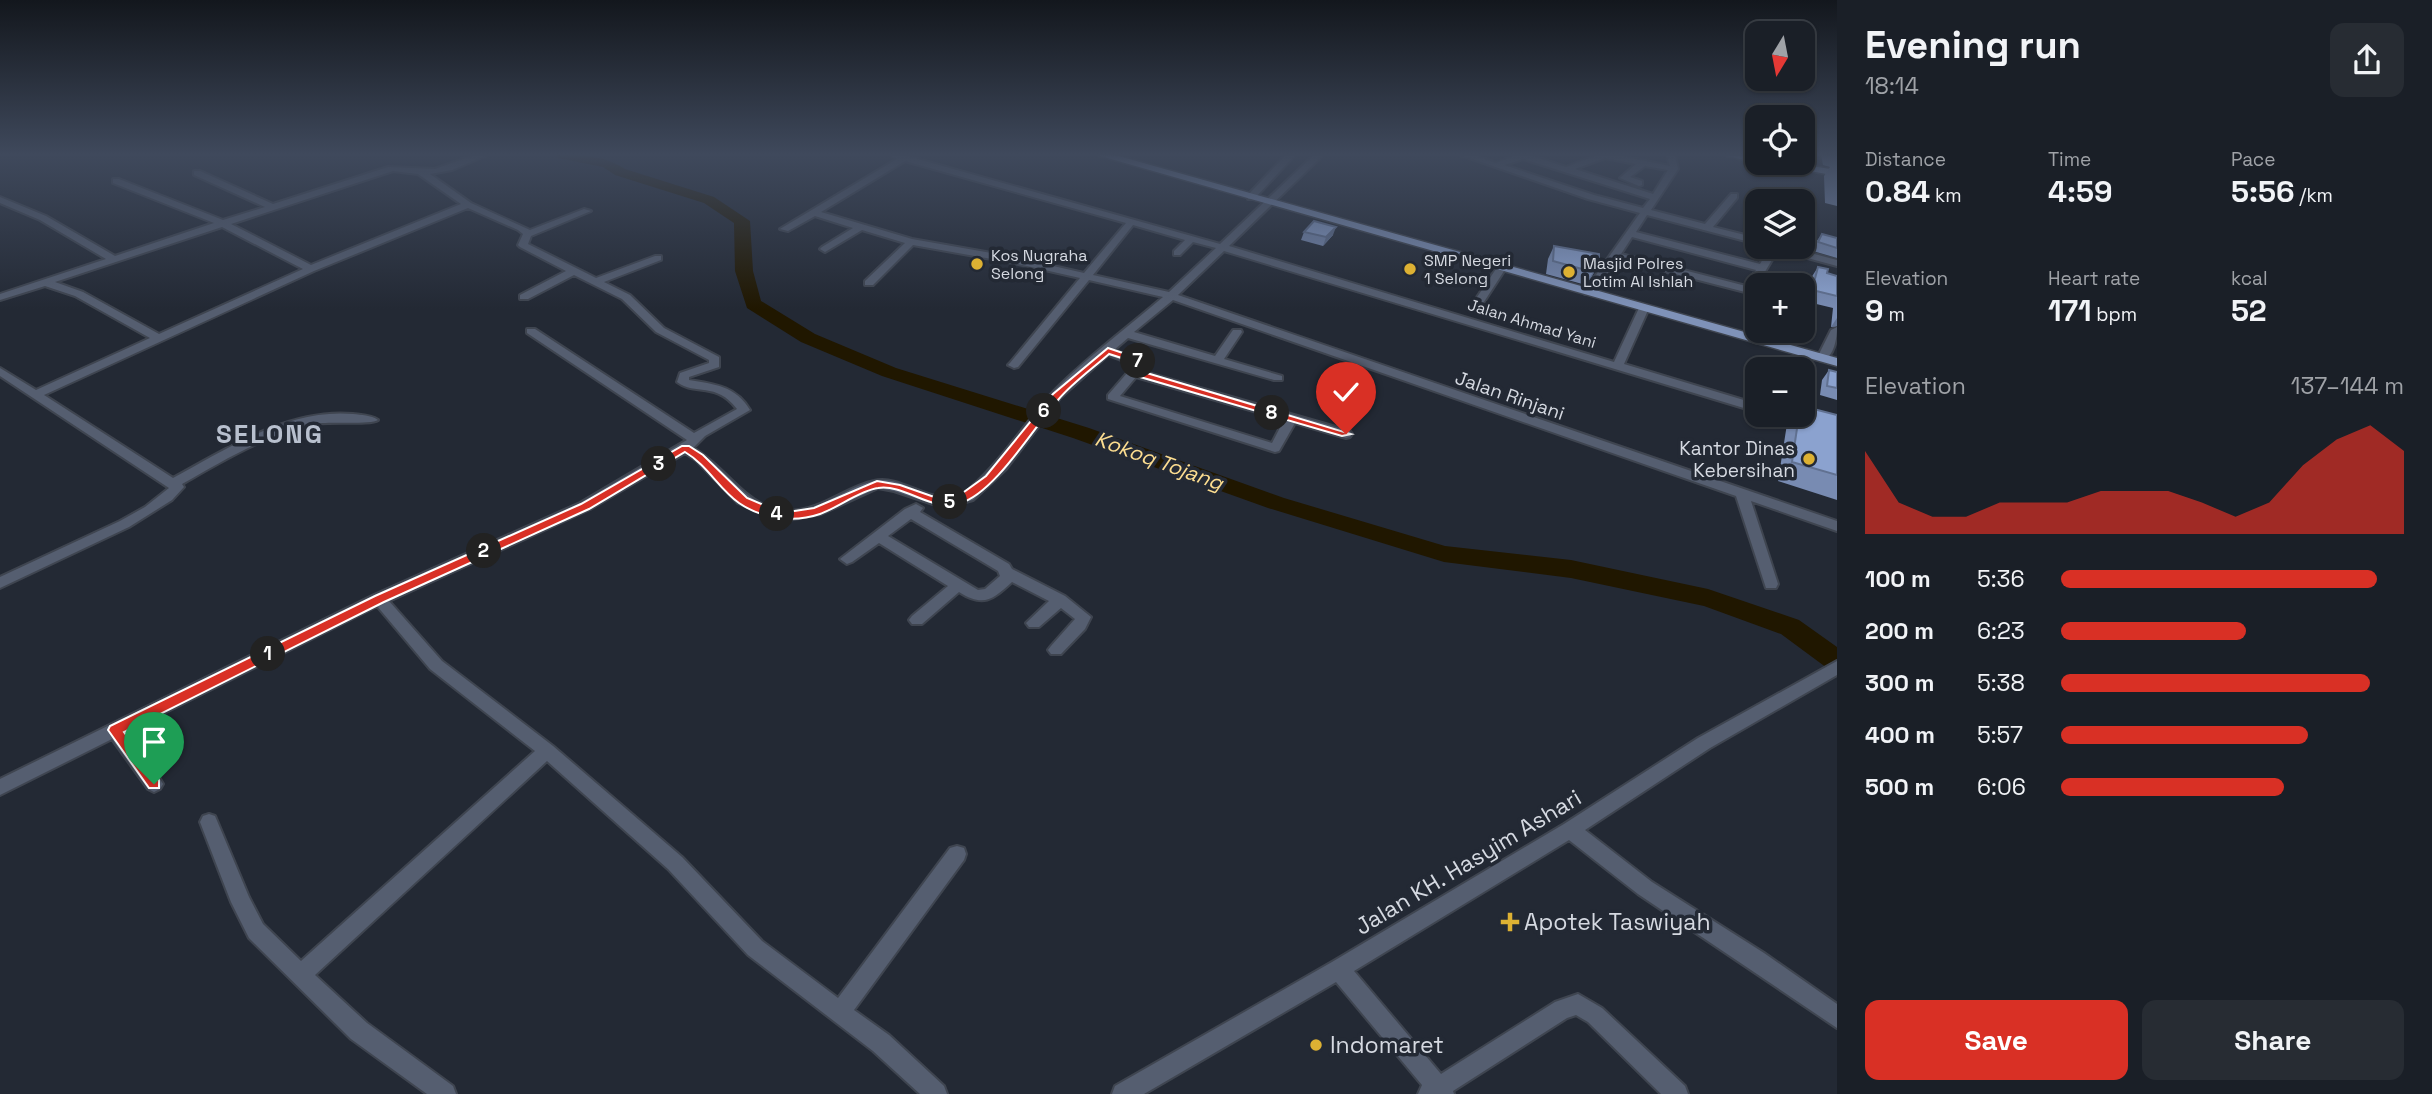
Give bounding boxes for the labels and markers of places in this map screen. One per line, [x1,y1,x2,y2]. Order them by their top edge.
place label: Kos Nugraha Selong [991,245,1088,284]
place label: SMP Negeri 1 Selong [1424,250,1511,289]
place label: Masjid Polres Lotim Al Ishlah [1583,253,1693,292]
marker: Kos Nugraha Selong [969,256,985,272]
marker: SMP Negeri 1 Selong [1402,261,1418,277]
marker: Masjid Polres Lotim Al Ishlah [1561,264,1577,280]
pin: 7 [1120,344,1156,378]
pin [1316,362,1376,434]
pin: 6 [1026,394,1062,428]
pin: 8 [1254,396,1290,430]
place label: Kantor Dinas Kebersihan [1679,436,1795,483]
pin: 3 [642,447,676,482]
marker: Kantor Dinas Kebersihan [1801,451,1817,467]
pin: 5 [932,484,968,520]
pin: 4 [760,496,794,532]
pin: 2 [466,534,502,568]
pin: 1 [250,636,286,672]
pin [124,712,184,784]
place label: Apotek Taswiyah [1524,907,1711,937]
marker: Apotek Taswiyah [1502,914,1518,930]
place label: Indomaret [1330,1030,1444,1060]
marker: Indomaret [1308,1037,1324,1053]

